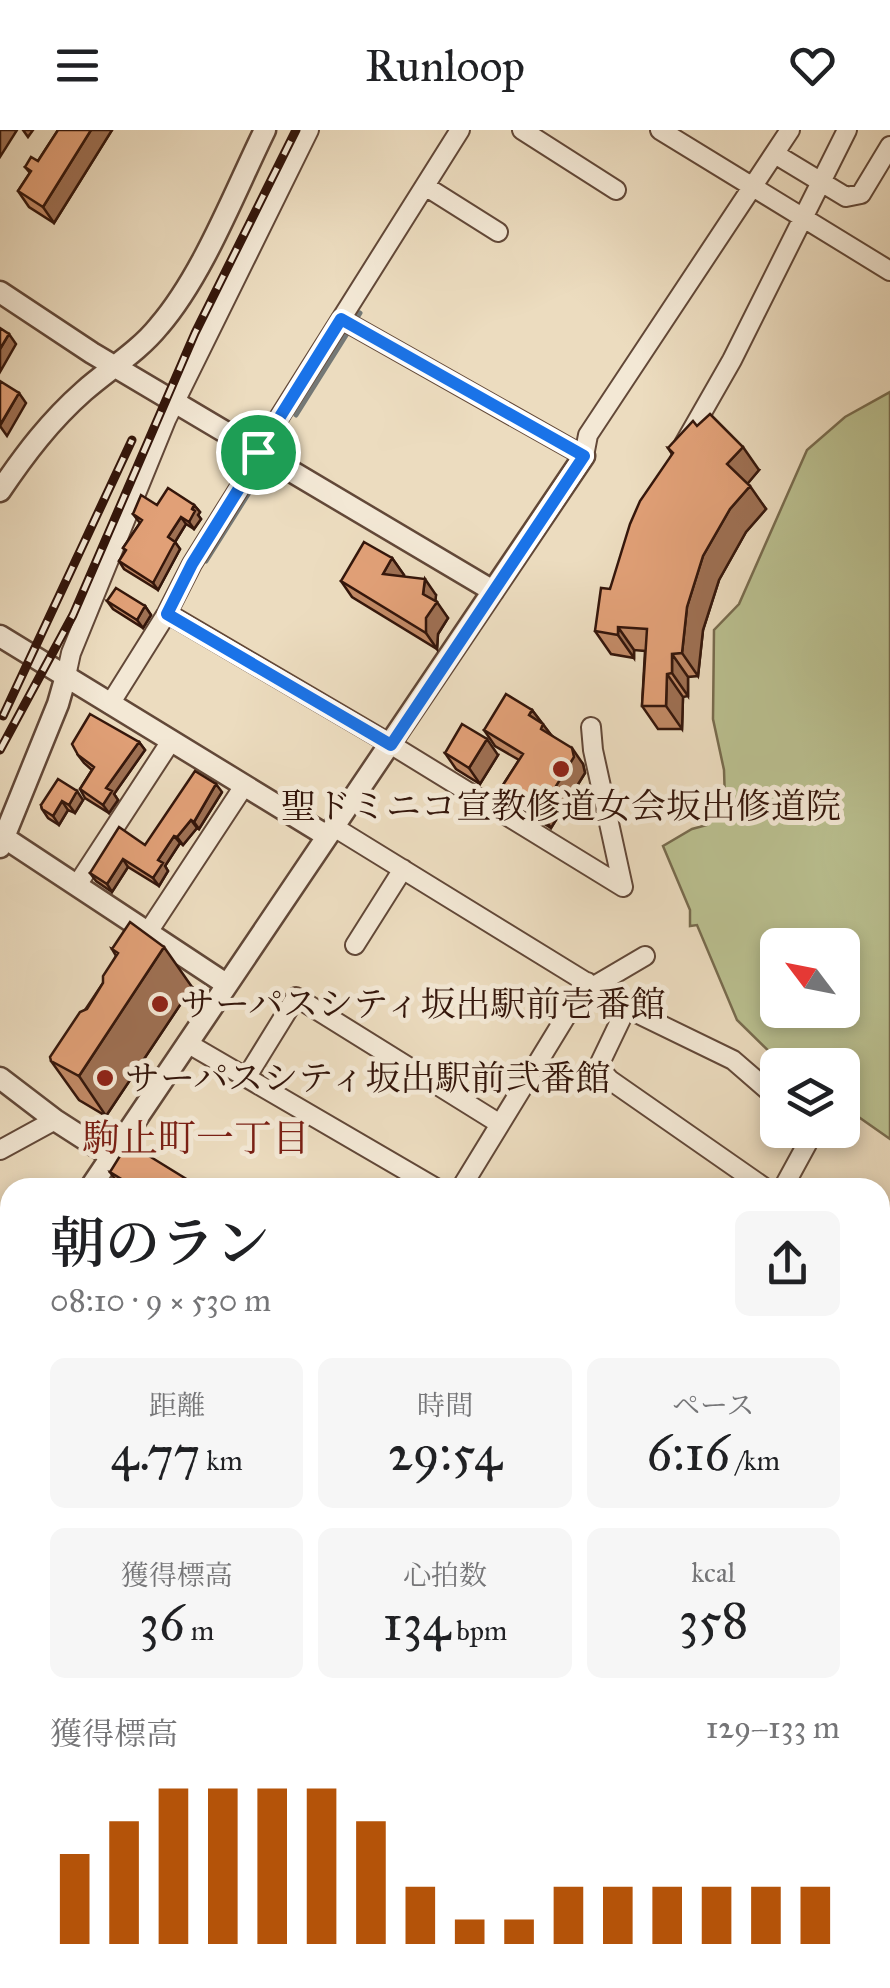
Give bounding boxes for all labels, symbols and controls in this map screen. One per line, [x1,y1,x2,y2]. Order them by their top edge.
icon: menu [50,38,105,93]
text: Runloop [365,38,525,93]
icon: heart [785,38,840,93]
pin [216,410,301,495]
icon: arrive [231,425,286,480]
marker: 聖ドミニコ宣教修道女会坂出修道院 [550,758,572,780]
place label: 聖ドミニコ宣教修道女会坂出修道院 [281,785,841,828]
north arrow [760,928,860,1028]
map controls [760,928,860,1148]
place label: サーパスシティ坂出駅前壱番館 [180,983,665,1026]
marker: サーパスシティ坂出駅前壱番館 [149,993,171,1015]
button: layers [760,1048,860,1148]
place label: サーパスシティ坂出駅前弐番館 [125,1057,610,1100]
marker: サーパスシティ坂出駅前弐番館 [94,1067,116,1089]
district label: 駒止町一丁目 [82,1115,310,1161]
text: 朝のラン [50,1210,270,1277]
button: share [735,1211,840,1316]
text: 08:10 · 9 × 530 m [50,1281,271,1320]
text: 距離 [149,1388,205,1423]
text: 時間 [417,1388,473,1423]
text: ペース [672,1388,755,1423]
text: 4.77 [110,1423,200,1484]
text: 29:54 [388,1423,502,1484]
text: 6:16 [647,1423,730,1484]
text: km [200,1443,243,1478]
text: /km [730,1443,780,1478]
text: kcal [691,1555,735,1590]
text: 獲得標高 [121,1558,233,1593]
text: 心拍数 [403,1558,487,1593]
text: 358 [678,1590,748,1651]
text: 36 [139,1593,185,1654]
text: 134 [383,1593,450,1654]
text: m [185,1613,214,1648]
text: bpm [450,1613,507,1648]
text: 129–133 m [706,1708,840,1747]
text: 獲得標高 [50,1715,178,1754]

